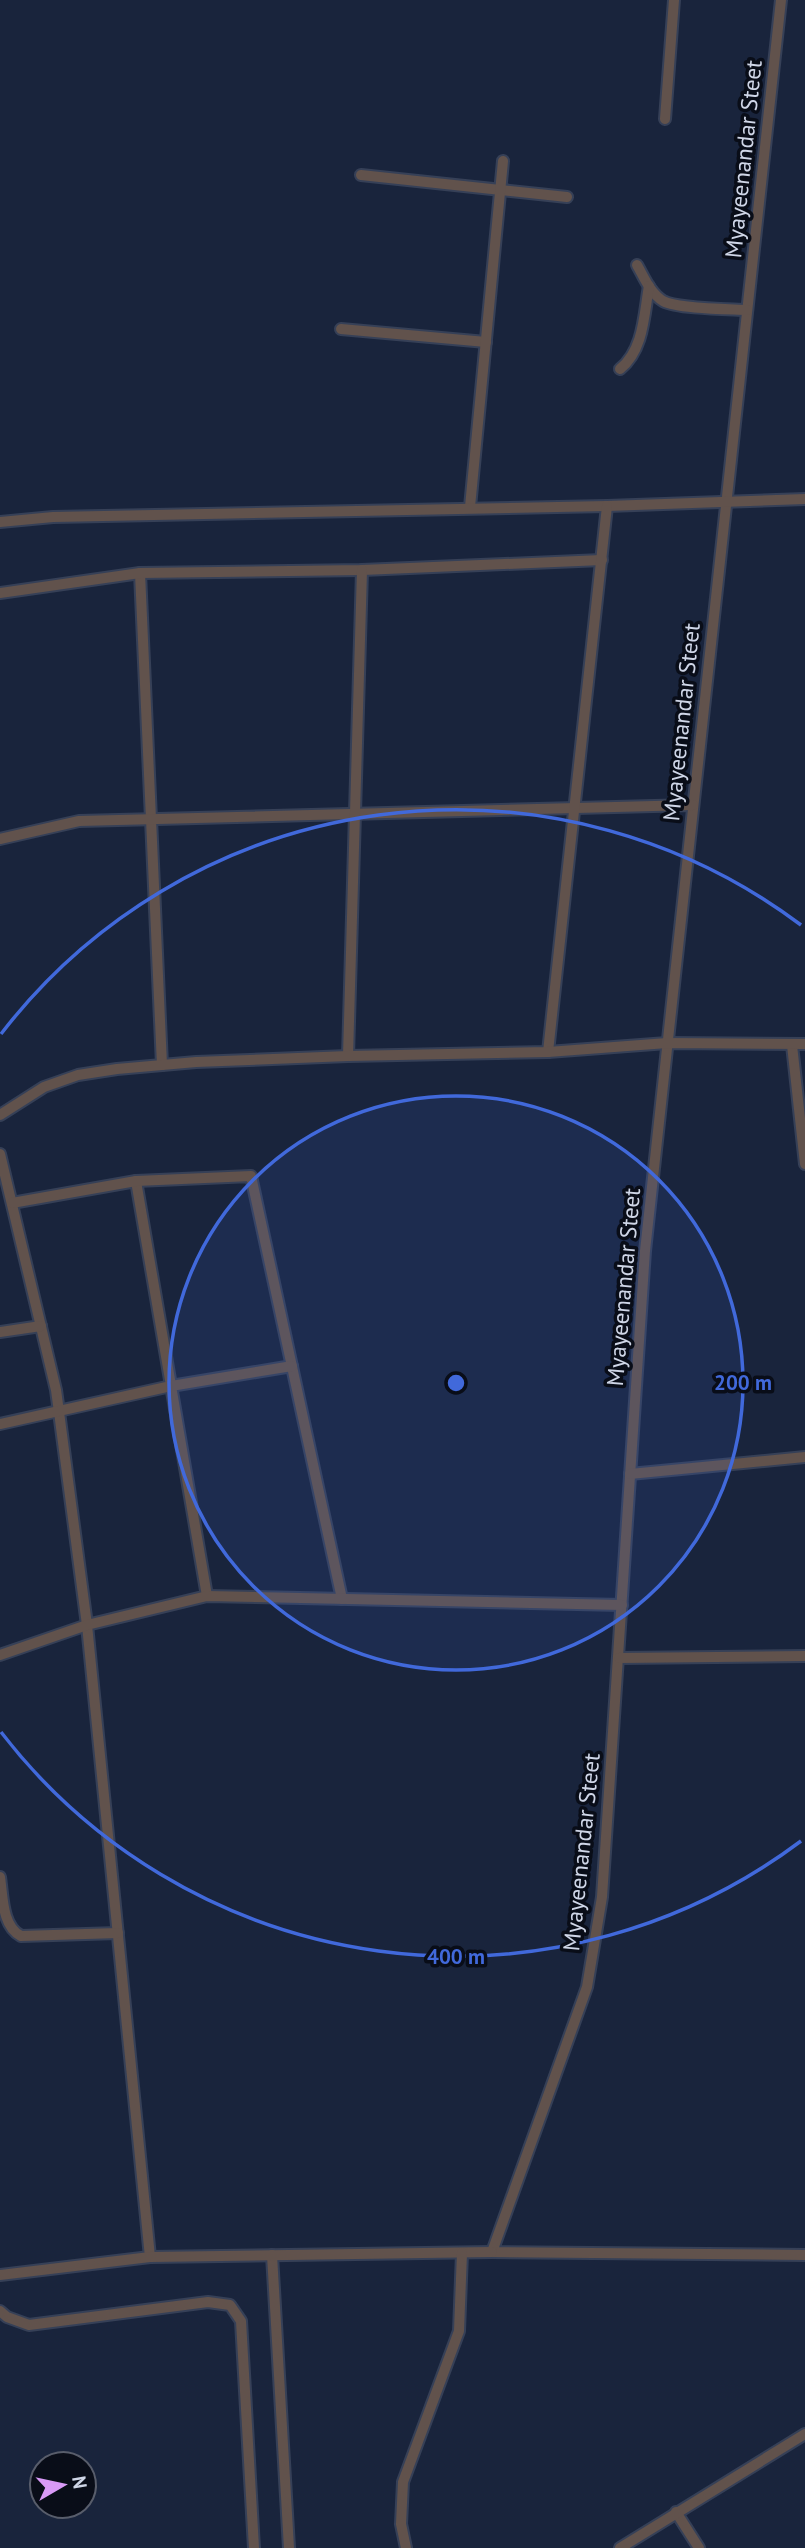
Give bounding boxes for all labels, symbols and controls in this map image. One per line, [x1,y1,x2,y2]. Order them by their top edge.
street label: Myayeenandar Steet [718,58,768,259]
street label: Myayeenandar Steet [656,621,706,822]
street label: Myayeenandar Steet [600,1186,646,1387]
text: 200 m [714,1369,772,1396]
centre of rings [444,1371,468,1395]
street label: Myayeenandar Steet [556,1751,606,1952]
text: 400 m [427,1943,485,1970]
north arrow [28,2450,98,2520]
text: N [67,2474,93,2490]

